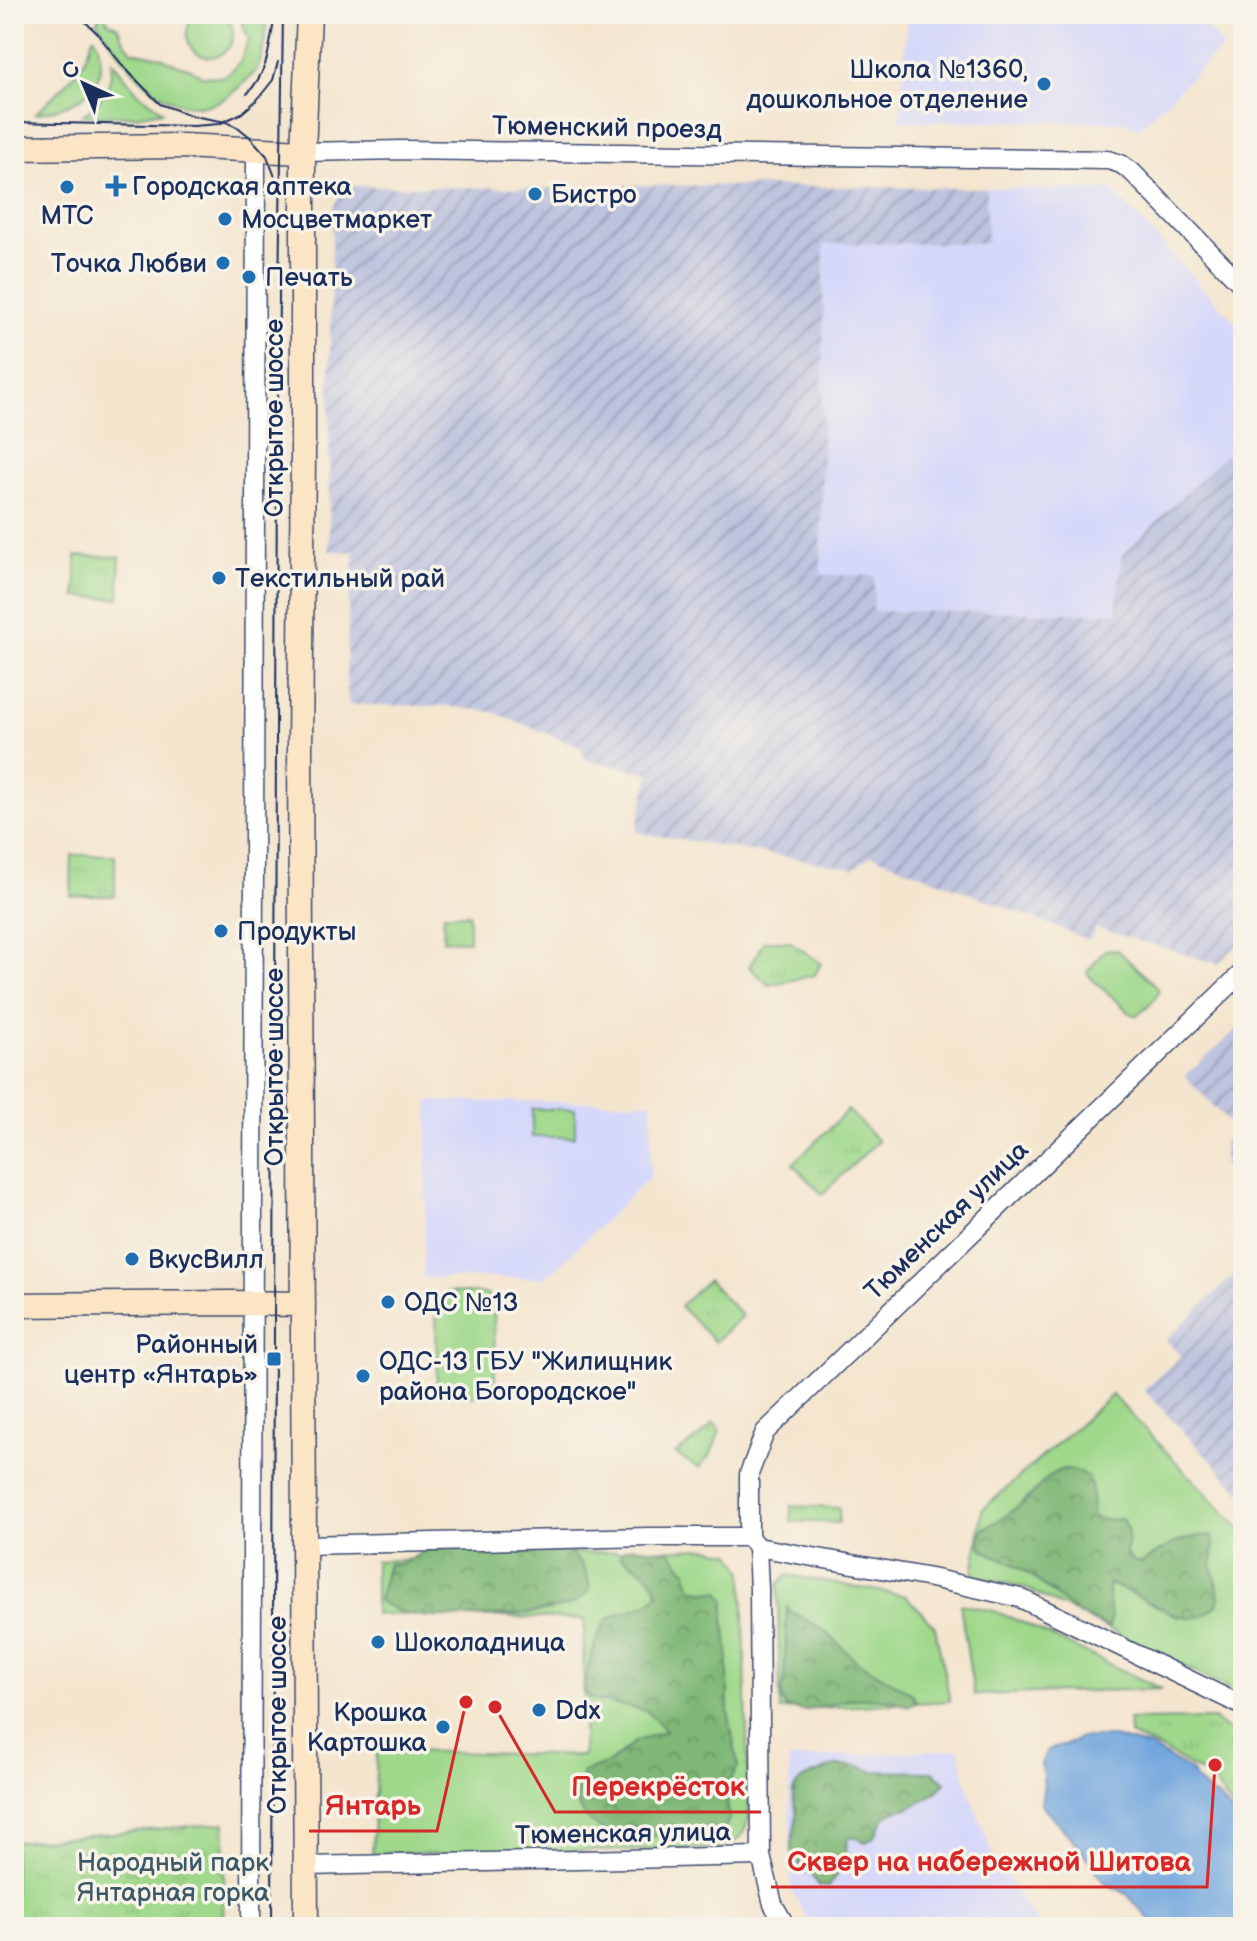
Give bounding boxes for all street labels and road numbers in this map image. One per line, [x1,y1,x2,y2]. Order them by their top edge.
street label: Тюменский проезд [492,111,722,146]
street label: Открытое шоссе [260,319,291,517]
street label: Открытое шоссе [260,968,291,1166]
street label: Тюменская улица [859,1135,1035,1307]
street label: Открытое шоссе [263,1616,294,1814]
street label: Тюменская улица [515,1817,731,1852]

